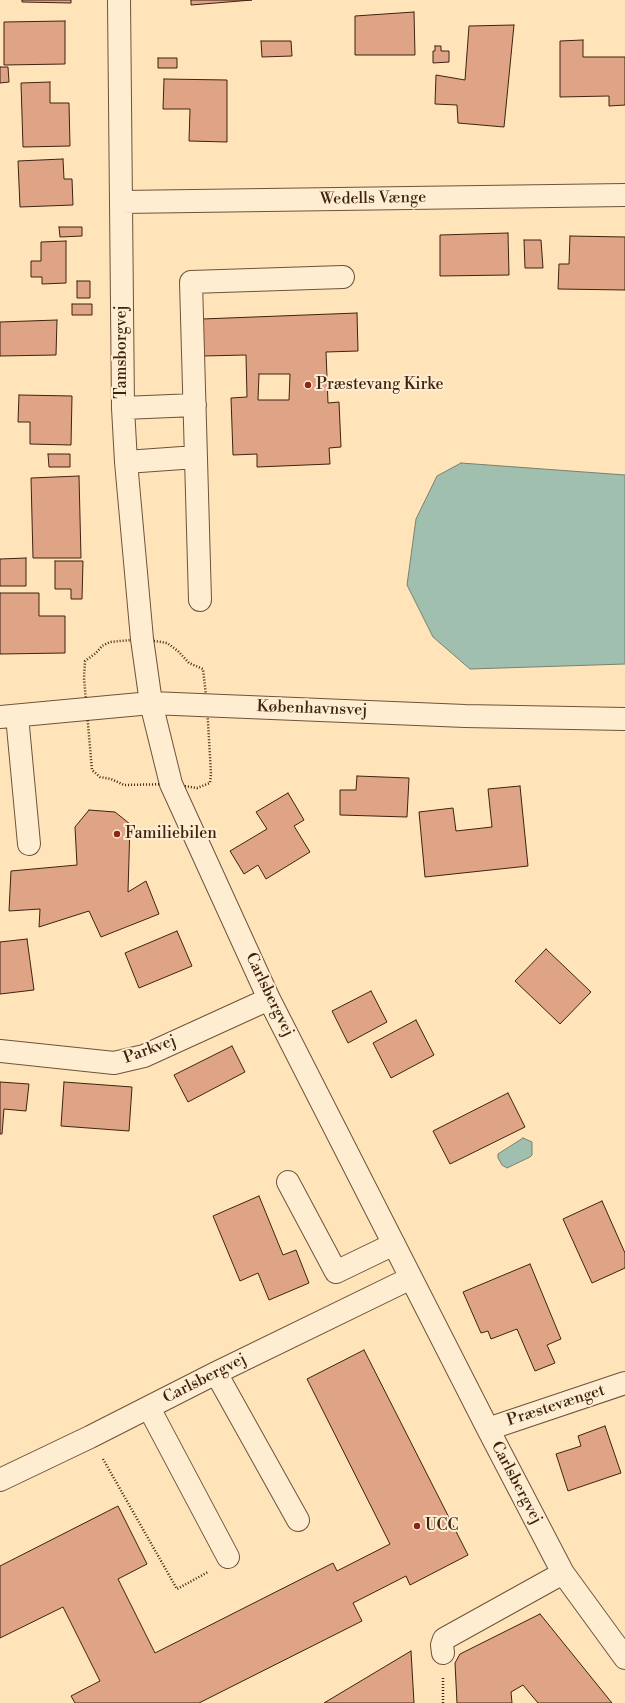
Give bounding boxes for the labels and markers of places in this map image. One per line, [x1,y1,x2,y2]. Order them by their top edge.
place label: Præstevang Kirke [316,375,444,395]
marker: Præstevang Kirke [303,380,313,390]
place label: Familiebilen [125,824,217,844]
marker: Familiebilen [112,829,122,839]
place label: UCC [425,1516,458,1536]
marker: UCC [412,1521,422,1531]

